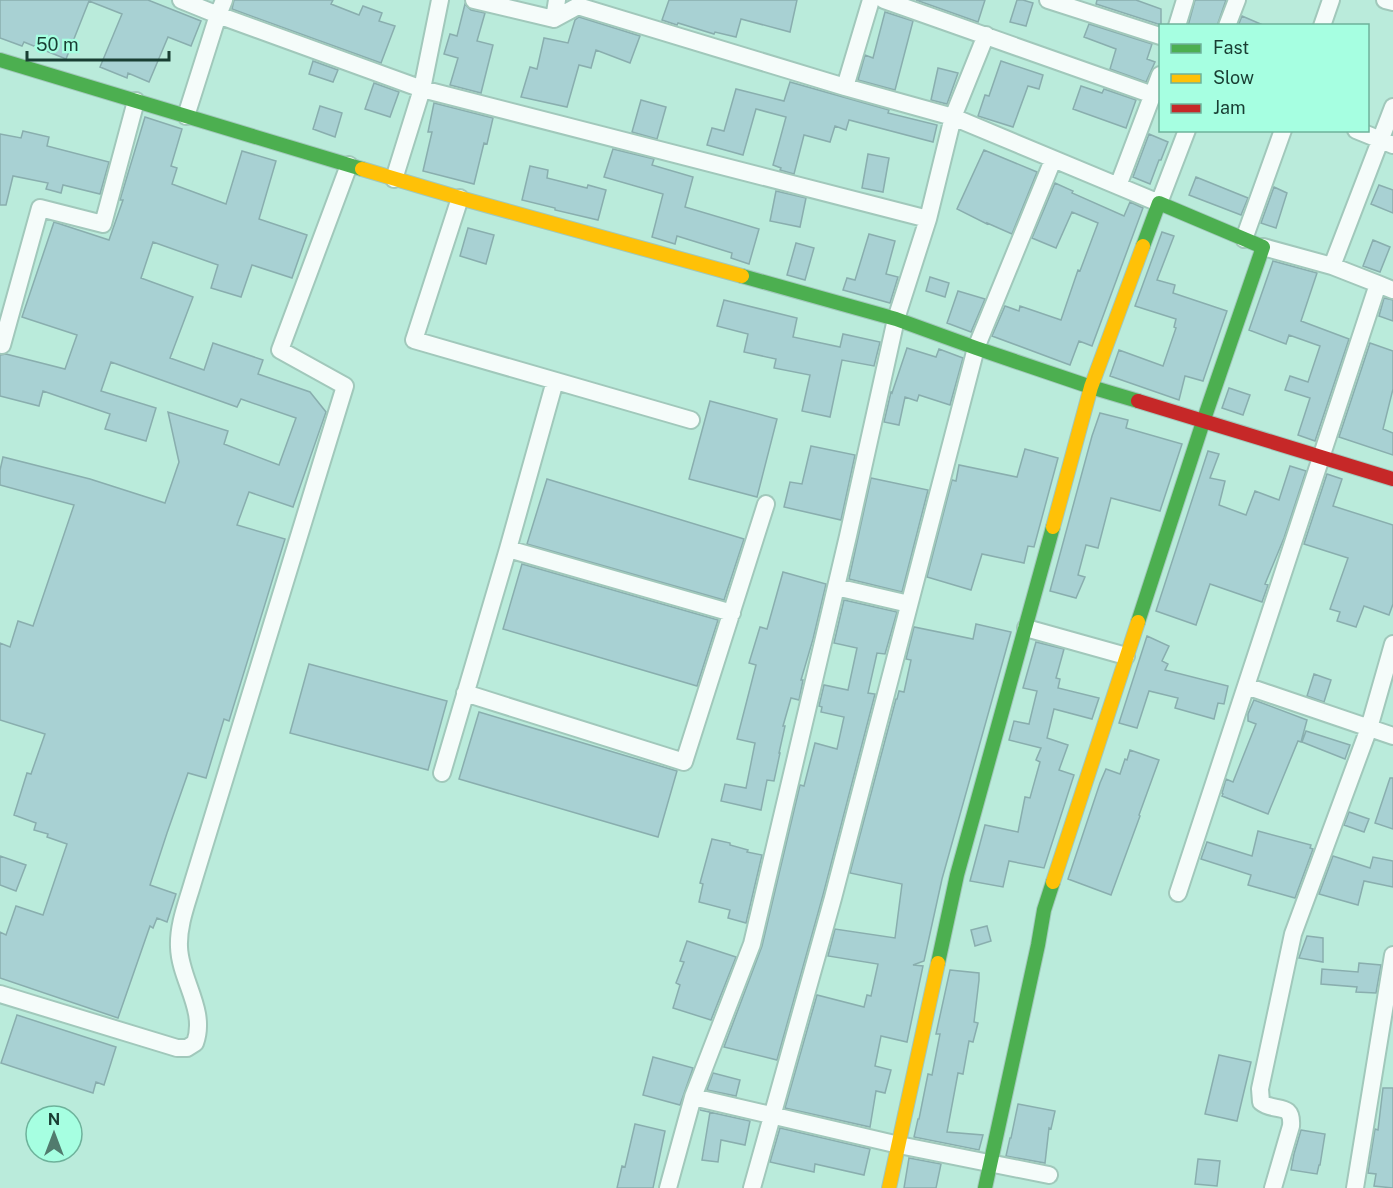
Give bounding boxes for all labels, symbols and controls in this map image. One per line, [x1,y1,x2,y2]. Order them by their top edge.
scale bar [27,24,170,62]
legend [1159,24,1369,132]
text: 50 m [36,34,79,55]
text: Fast [1213,37,1249,58]
text: Slow [1213,67,1254,88]
text: Jam [1213,97,1246,118]
north arrow [24,1104,84,1164]
text: N [48,1110,60,1129]

